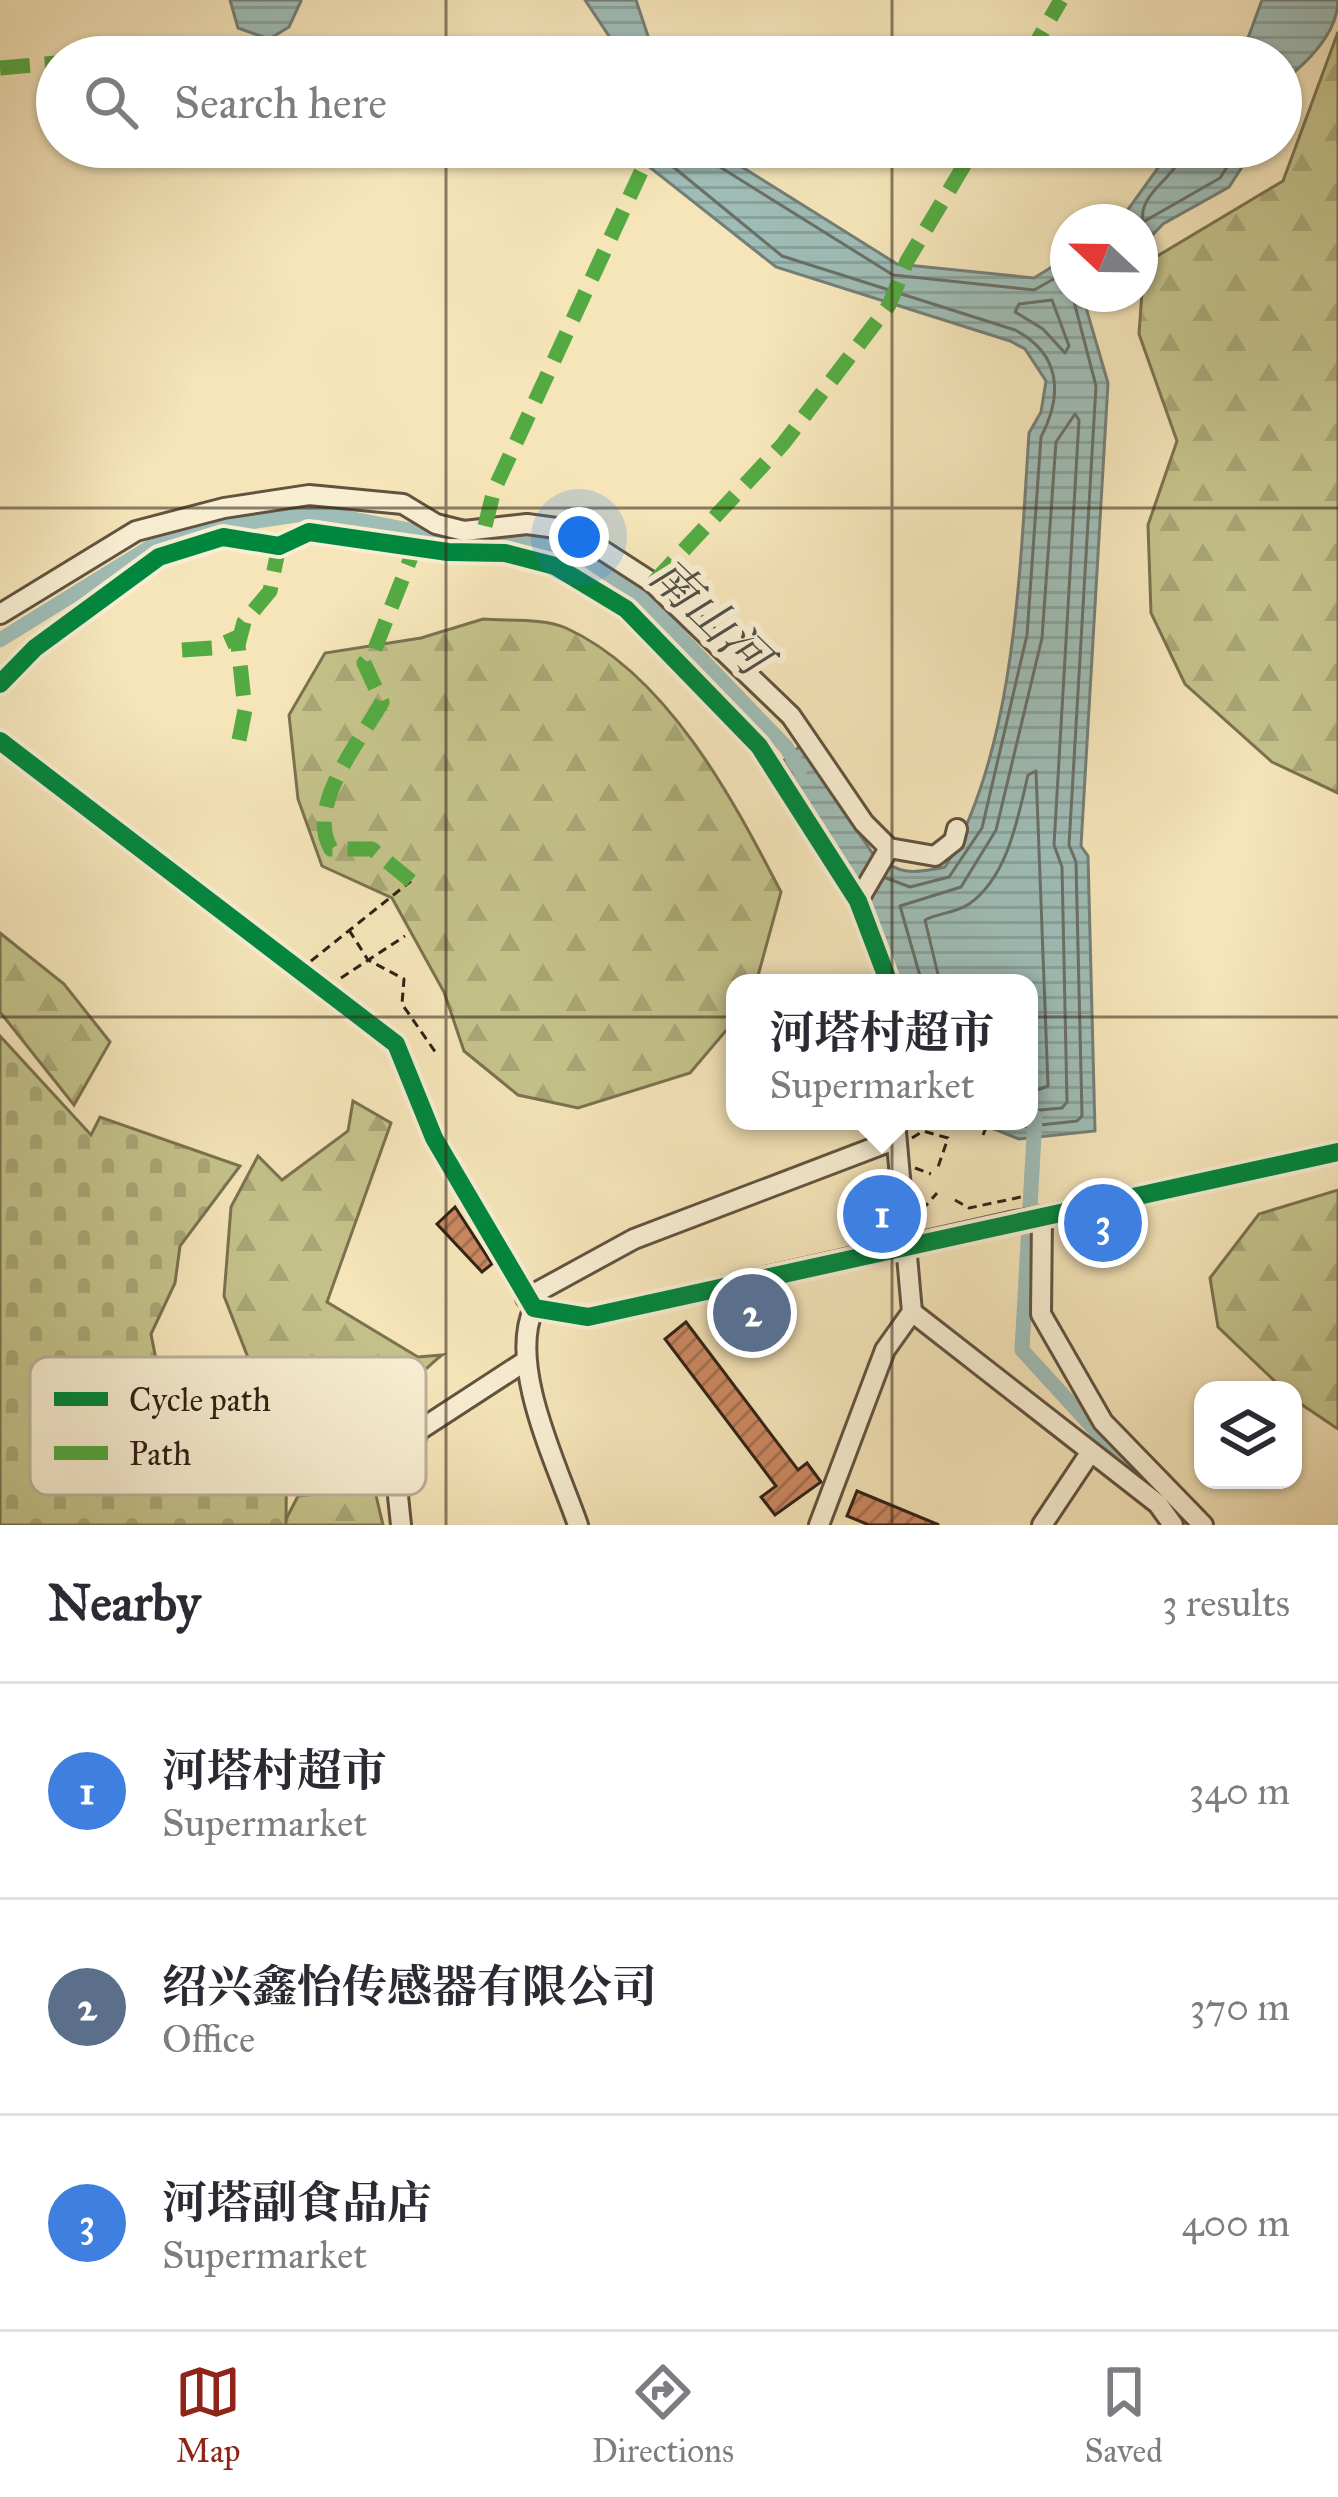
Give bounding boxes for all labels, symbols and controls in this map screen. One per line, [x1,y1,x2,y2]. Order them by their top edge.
search box [36,36,1302,168]
icon: search [78,69,144,135]
text: Search here [174,75,387,130]
north arrow [1050,204,1158,312]
your location [549,507,609,567]
water label: 南山河 [638,545,788,693]
popup [726,974,1038,1130]
text: 河塔村超市 [769,1005,995,1060]
text: Supermarket [769,1061,974,1109]
pin: 1 [843,1169,921,1259]
pin: 3 [1064,1178,1142,1268]
pin: 2 [713,1268,791,1358]
legend [30,1357,426,1495]
text: Cycle path [129,1380,271,1420]
map controls [1194,1381,1302,1489]
button: layers [1194,1381,1302,1489]
text: Path [129,1434,191,1474]
text: Nearby [48,1572,200,1634]
text: 3 results [1162,1579,1290,1627]
text: 河塔村超市 [162,1743,387,1798]
text: 1 [79,1767,95,1815]
text: 340 m [1189,1767,1290,1815]
text: Supermarket [162,1799,367,1847]
text: 绍兴鑫怡传感器有限公司 [162,1959,657,2014]
text: 2 [77,1983,97,2031]
text: 370 m [1190,1983,1290,2031]
text: Office [162,2015,255,2063]
text: 河塔副食品店 [162,2175,432,2230]
text: 3 [79,2199,95,2247]
text: 400 m [1182,2199,1290,2247]
text: Supermarket [162,2231,367,2279]
tab: Map [175,2359,241,2471]
tab: Directions [592,2359,734,2471]
tab: Saved [1084,2359,1163,2471]

